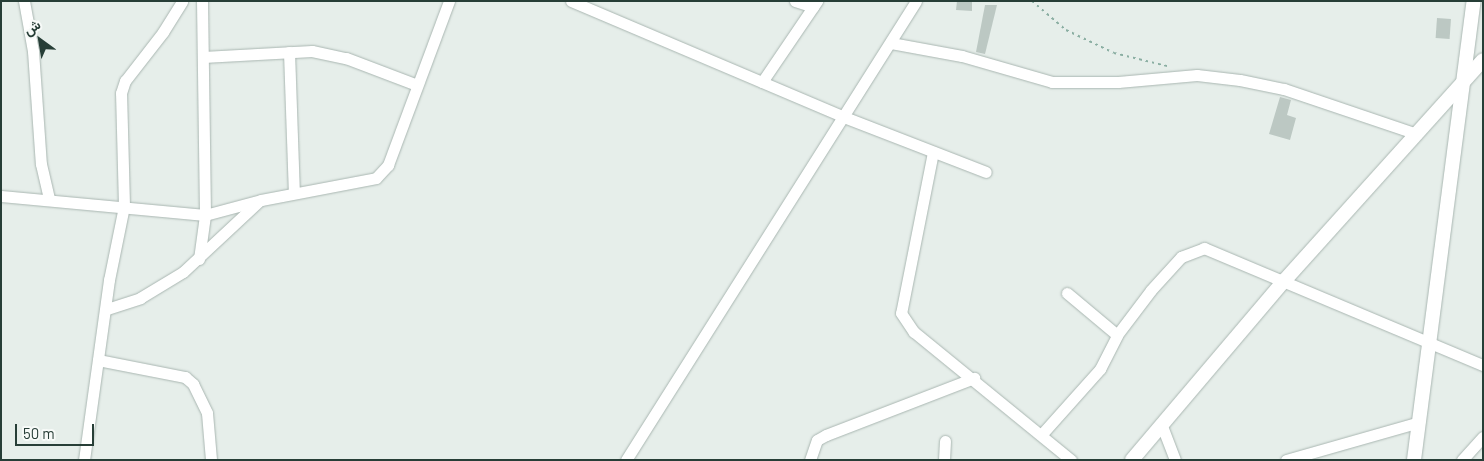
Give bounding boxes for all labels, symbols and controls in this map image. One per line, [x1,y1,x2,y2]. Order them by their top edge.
north arrow [15,15,65,65]
text: ش [20,15,43,39]
scale bar [18,414,96,446]
text: 50 m [23,424,55,442]

